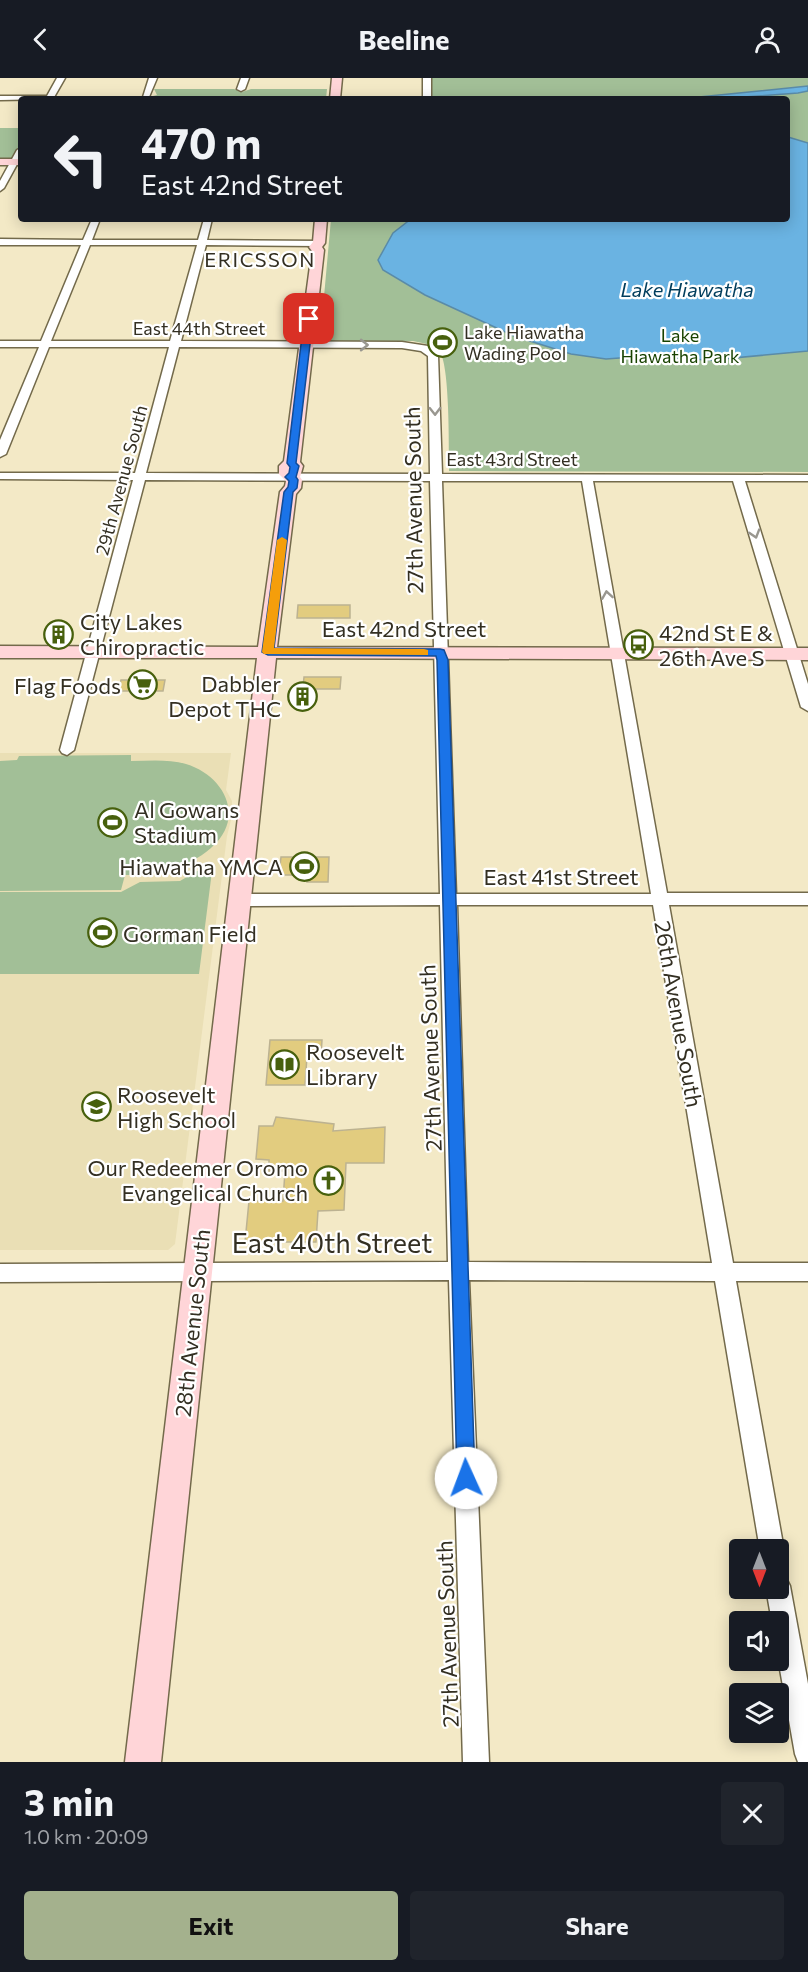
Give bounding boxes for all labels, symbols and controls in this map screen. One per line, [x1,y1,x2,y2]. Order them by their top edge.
icon: back [24,23,57,56]
text: Beeline [358,23,450,56]
icon: person [751,23,784,56]
text: 470 m [141,116,261,168]
icon: left [42,120,120,198]
text: East 42nd Street [141,168,343,201]
district label: ERICSSON [204,247,316,271]
water label: Lake Hiawatha [620,277,754,301]
pin [283,293,334,344]
icon: arrive [292,302,325,335]
street label: East 44th Street [133,317,265,339]
place label: Lake Hiawatha Wading Pool [464,321,584,364]
park label: Lake Hiawatha Park [620,324,740,367]
sports icon: Lake Hiawatha Wading Pool [427,326,459,358]
one-way arrow [360,339,369,351]
street label: 29th Avenue South [90,403,152,557]
street label: 27th Avenue South [398,406,428,594]
one-way arrow [429,406,441,415]
street label: East 43rd Street [446,448,578,470]
one-way arrow [748,528,761,539]
one-way arrow [601,590,613,599]
place label: City Lakes Chiropractic [80,608,204,660]
street label: East 42nd Street [322,615,486,642]
building icon: City Lakes Chiropractic [43,618,75,650]
place label: 42nd St E & 26th Ave S [659,619,773,671]
bus stop icon: 42nd St E & 26th Ave S [622,629,654,661]
supermarket icon: Flag Foods [126,669,158,701]
place label: Dabbler Depot THC [168,670,281,722]
place label: Flag Foods [14,672,121,699]
building icon: Dabbler Depot THC [286,680,318,712]
place label: Al Gowans Stadium [134,796,239,848]
sports icon: Al Gowans Stadium [97,806,129,838]
sports icon: Hiawatha YMCA [288,850,320,882]
place label: Hiawatha YMCA [119,853,283,880]
street label: East 41st Street [483,863,639,890]
sports icon: Gorman Field [86,917,118,949]
street label: 26th Avenue South [649,919,709,1109]
place label: Gorman Field [123,920,257,947]
street label: 27th Avenue South [413,964,447,1152]
place label: Roosevelt Library [306,1038,405,1090]
library icon: Roosevelt Library [269,1048,301,1080]
place label: Roosevelt High School [117,1081,236,1133]
school or university icon: Roosevelt High School [80,1091,112,1123]
place label: Our Redeemer Oromo Evangelical Church [88,1154,308,1206]
church icon: Our Redeemer Oromo Evangelical Church [313,1164,345,1196]
street label: East 40th Street [232,1226,432,1259]
street label: 28th Avenue South [169,1228,215,1418]
position arrow [434,1446,498,1510]
north arrow [729,1539,789,1599]
map controls [729,1539,789,1743]
street label: 27th Avenue South [430,1540,464,1728]
button: sound [729,1611,789,1671]
button: layers [729,1683,789,1743]
text: 3 min [24,1779,114,1823]
button: close [721,1782,784,1845]
text: 1.0 km · 20:09 [24,1824,148,1848]
button: Exit [24,1891,398,1960]
button: Share [410,1891,784,1960]

